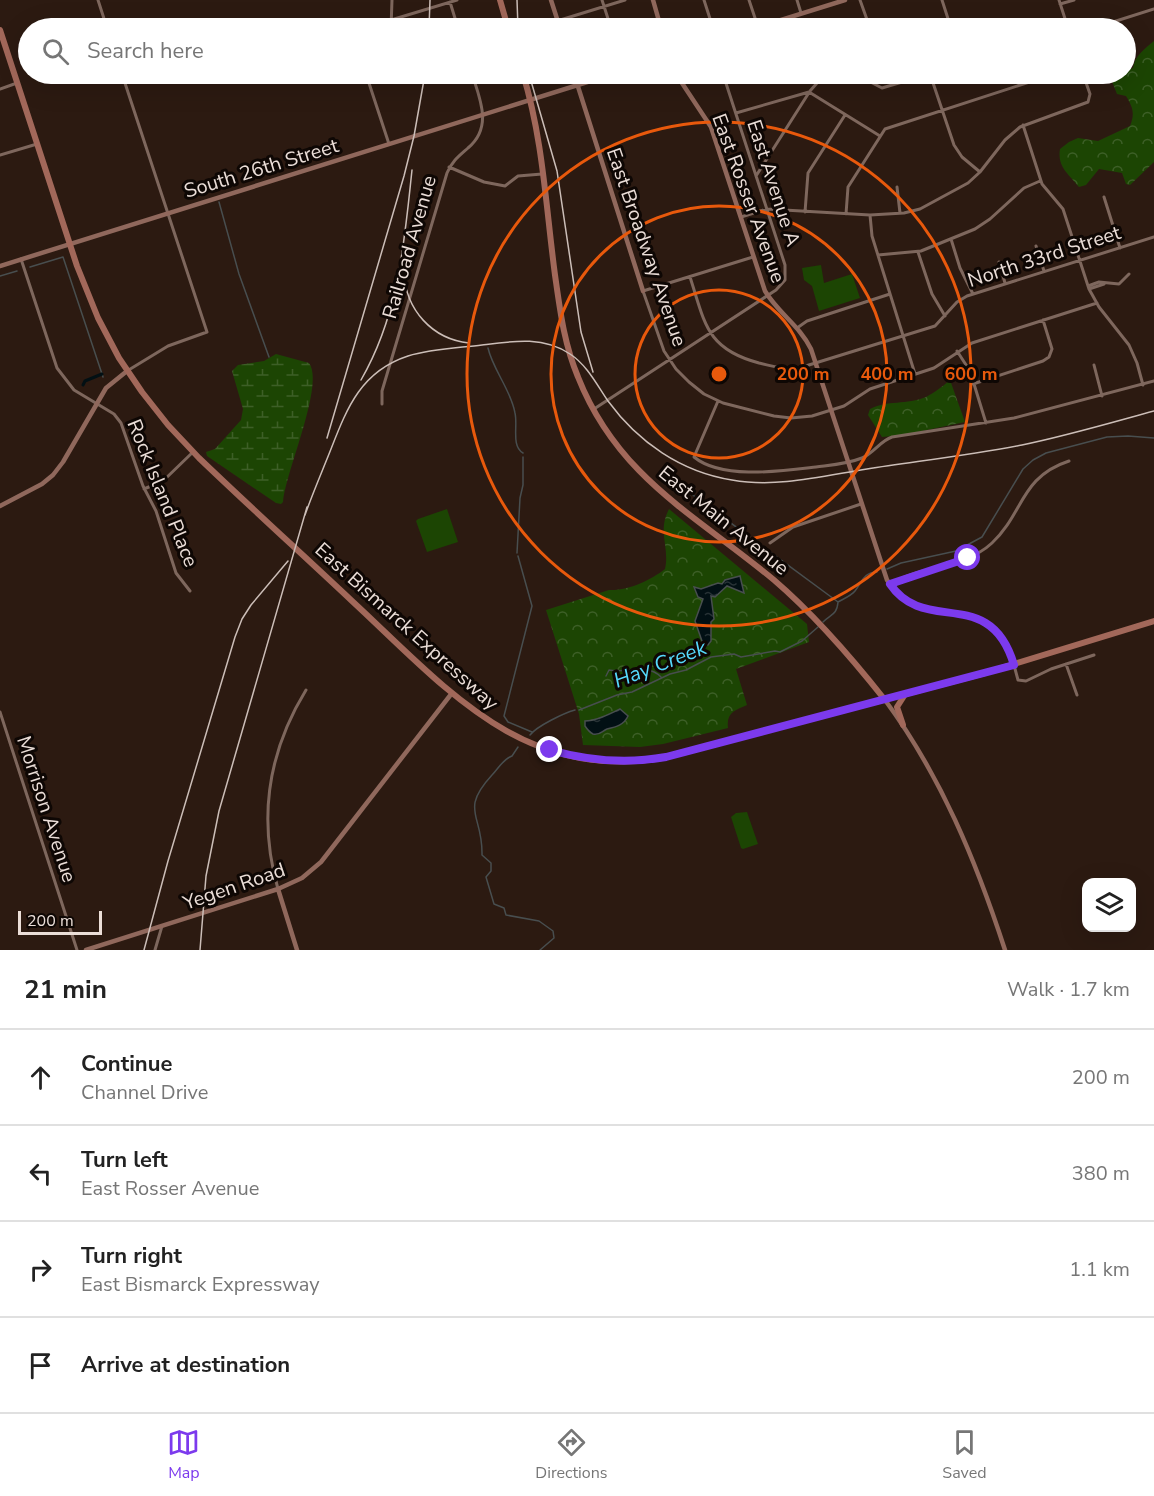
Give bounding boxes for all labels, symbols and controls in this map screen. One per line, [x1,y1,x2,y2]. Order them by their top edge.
search box [18,18,1136,84]
icon: search [39,35,72,68]
text: Search here [87,36,204,66]
street label: East Rosser Avenue [705,110,792,287]
street label: East Avenue A [740,116,807,250]
street label: South 26th Street [181,132,343,205]
street label: East Broadway Avenue [600,144,693,350]
street label: Railroad Avenue [376,172,443,322]
street label: North 33rd Street [964,219,1125,294]
text: 200 m [776,362,830,386]
text: 400 m [860,362,914,386]
text: 600 m [944,362,998,386]
centre of rings [709,364,729,384]
street label: Rock Island Place [121,415,204,571]
street label: East Main Avenue [653,459,795,581]
street label: East Bismarck Expressway [309,536,505,717]
route start [954,544,980,570]
water label: Hay Creek [609,633,711,695]
street label: Morrison Avenue [10,732,83,886]
route end [536,736,562,762]
street label: Yegen Road [179,856,289,917]
map controls [1082,878,1136,932]
button: layers [1082,878,1136,932]
scale bar [18,908,102,936]
text: 200 m [27,910,74,932]
text: 21 min [24,972,107,1007]
text: Walk · 1.7 km [1007,976,1130,1003]
text: Continue [81,1049,172,1079]
icon: ahead [24,1061,57,1094]
text: 200 m [1072,1064,1130,1091]
text: Channel Drive [81,1079,208,1106]
text: Turn left [81,1145,168,1175]
icon: left [24,1157,57,1190]
text: 380 m [1072,1160,1130,1187]
text: East Rosser Avenue [81,1175,259,1202]
text: Turn right [81,1241,182,1271]
icon: right [24,1253,57,1286]
text: 1.1 km [1069,1256,1130,1283]
text: East Bismarck Expressway [81,1271,320,1298]
icon: arrive [24,1349,57,1382]
text: Arrive at destination [81,1350,290,1380]
tab: Map [167,1426,200,1484]
tab: Directions [535,1426,607,1484]
tab: Saved [942,1426,987,1484]

